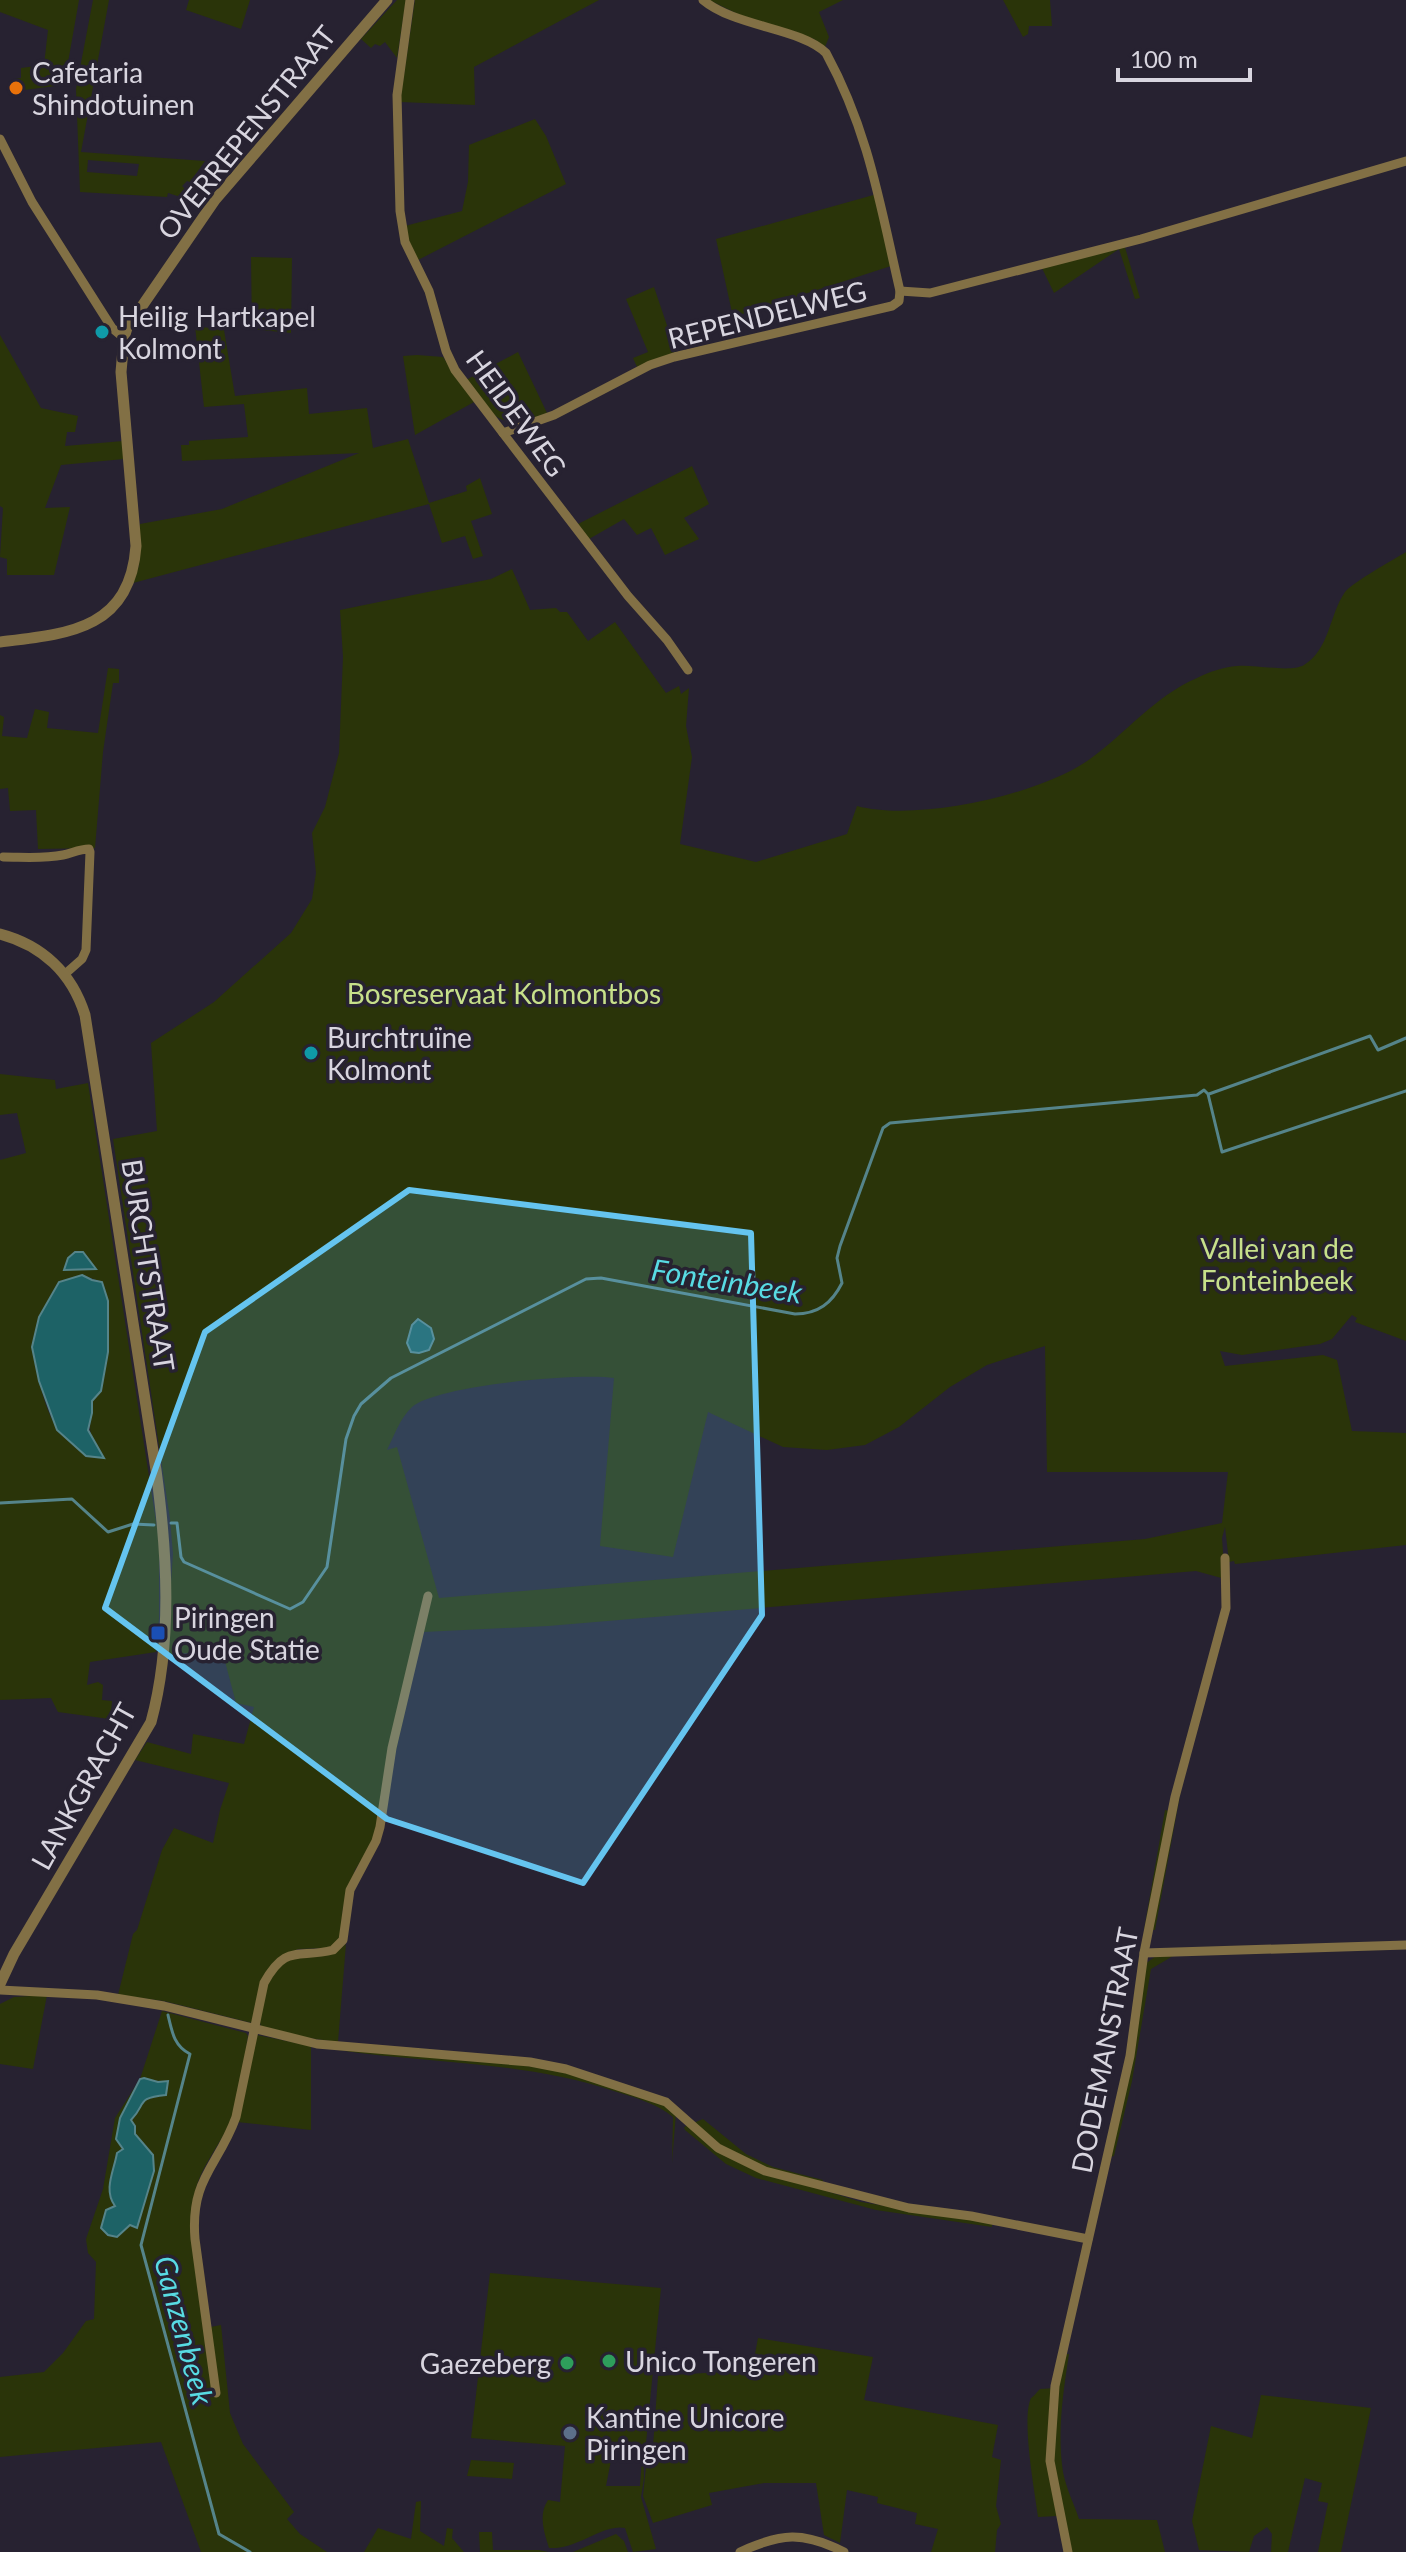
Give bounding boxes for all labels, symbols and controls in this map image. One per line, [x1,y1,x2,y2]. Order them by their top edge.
street label: OVERREPENSTRAAT [150,18,343,245]
scale bar [1118,32,1250,82]
text: 100 m [1130,44,1198,73]
place label: Cafetaria Shindotuinen [32,55,195,121]
marker: Cafetaria Shindotuinen [7,79,25,97]
street label: REPENDELWEG [664,273,870,355]
place label: Heilig Hartkapel Kolmont [118,299,316,365]
marker: Heilig Hartkapel Kolmont [93,323,111,341]
street label: HEIDEWEG [460,343,574,483]
park label: Bosreservaat Kolmontbos [347,976,661,1010]
place label: Burchtruïne Kolmont [327,1020,472,1086]
marker: Burchtruïne Kolmont [302,1044,320,1062]
street label: BURCHTSTRAAT [115,1157,183,1374]
park label: Vallei van de Fonteinbeek [1200,1231,1354,1297]
water label: Fonteinbeek [649,1250,806,1310]
place label: Piringen Oude Statie [174,1600,320,1666]
marker: Piringen Oude Statie [149,1624,167,1642]
street label: LANKGRACHT [23,1696,143,1875]
street label: DODEMANSTRAAT [1064,1924,1145,2176]
water label: Ganzenbeek [148,2252,222,2409]
place label: Unico Tongeren [625,2344,817,2378]
place label: Gaezeberg [420,2346,551,2380]
marker: Unico Tongeren [600,2352,618,2370]
marker: Gaezeberg [558,2354,576,2372]
place label: Kantine Unicore Piringen [586,2400,785,2466]
marker: Kantine Unicore Piringen [561,2424,579,2442]

